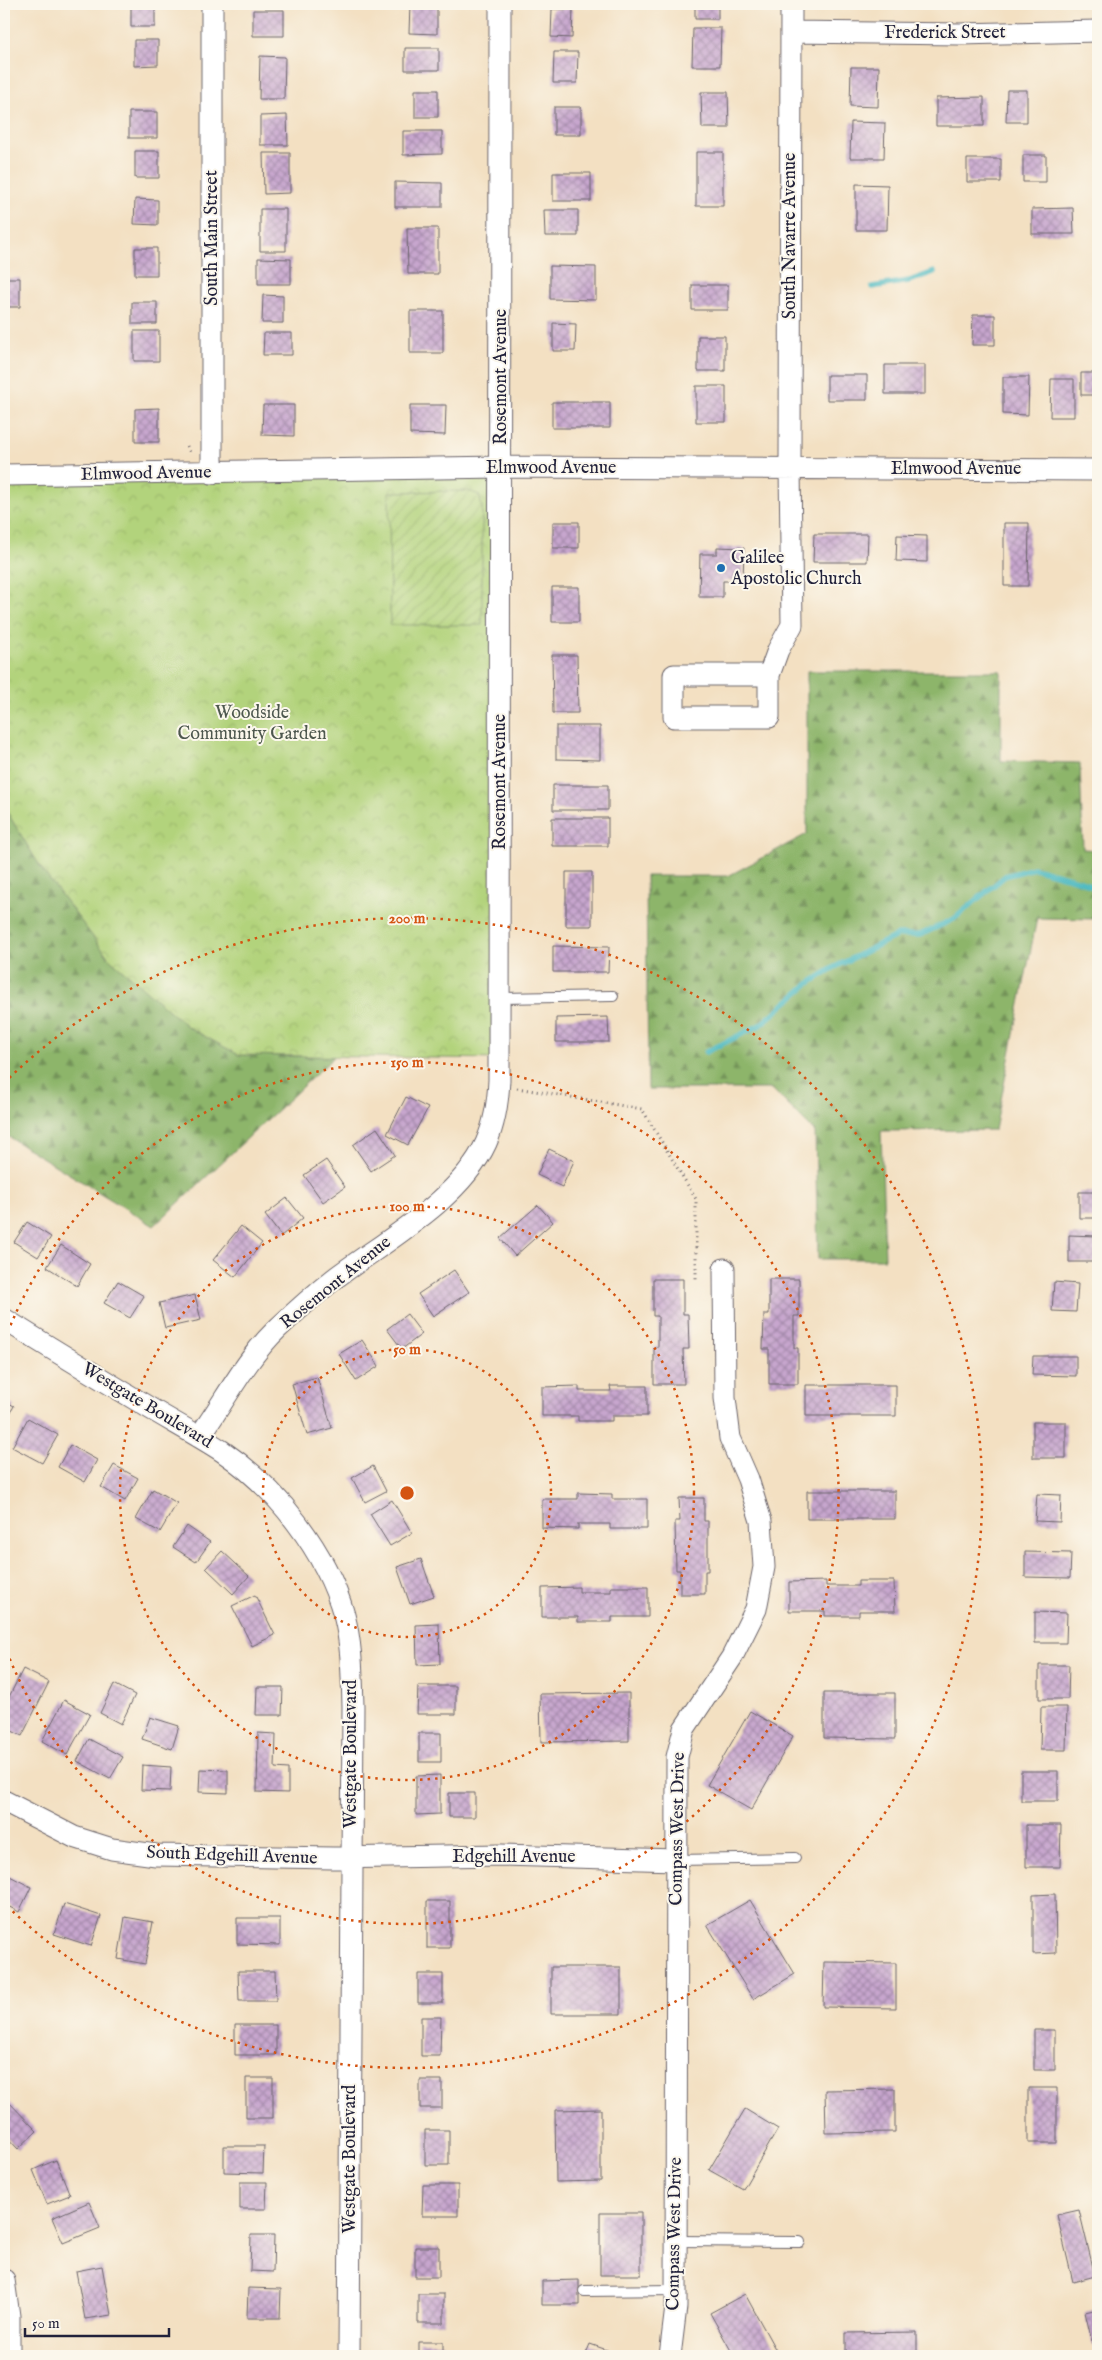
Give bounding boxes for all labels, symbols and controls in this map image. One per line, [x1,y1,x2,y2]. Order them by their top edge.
street label: Frederick Street [884,22,1006,45]
street label: South Navarre Avenue [779,153,802,319]
street label: South Main Street [201,170,224,306]
street label: Rosemont Avenue [490,309,513,445]
street label: Elmwood Avenue [486,457,616,480]
street label: Elmwood Avenue [891,458,1021,481]
street label: Elmwood Avenue [80,461,212,487]
place label: Galilee Apostolic Church [730,547,862,591]
marker: Galilee Apostolic Church [715,562,727,574]
park label: Woodside Community Garden [177,702,327,746]
street label: Rosemont Avenue [489,714,512,850]
text: 200 m [389,909,426,928]
text: 150 m [390,1053,424,1072]
text: 100 m [389,1197,425,1216]
street label: Rosemont Avenue [276,1231,396,1335]
text: 50 m [393,1340,421,1359]
street label: Westgate Boulevard [77,1358,217,1454]
centre of rings [398,1484,416,1502]
street label: Westgate Boulevard [340,1679,363,1828]
street label: Compass West Drive [665,1752,691,1906]
street label: South Edgehill Avenue [146,1842,318,1870]
street label: Edgehill Avenue [452,1846,576,1869]
street label: Westgate Boulevard [339,2084,362,2233]
street label: Compass West Drive [662,2157,688,2311]
scale bar [25,2305,169,2337]
text: 50 m [32,2314,60,2333]

